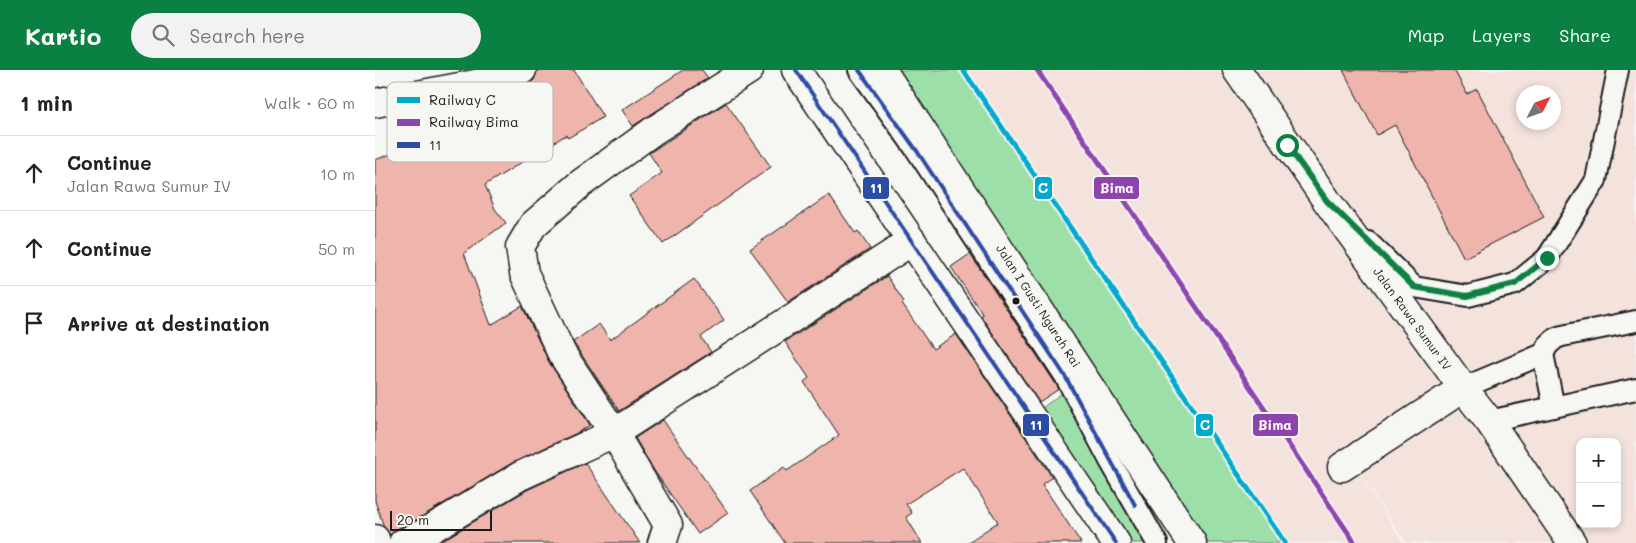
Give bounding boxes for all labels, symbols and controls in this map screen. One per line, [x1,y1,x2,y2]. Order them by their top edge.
search box [131,13,481,58]
text: Kartio [25,20,101,51]
icon: search [149,21,177,49]
text: Search here [189,23,305,48]
text: Map [1408,23,1444,47]
text: Layers [1472,23,1531,47]
text: Share [1559,23,1611,47]
legend [387,82,553,162]
north arrow [1516,85,1561,130]
text: 1 min [20,89,73,116]
text: Railway C [429,90,496,109]
text: Walk · 60 m [264,92,355,113]
text: Railway Bima [429,112,519,131]
route start [1276,134,1299,157]
text: 11 [429,135,442,154]
text: Continue [67,150,152,175]
icon: ahead [20,159,48,187]
text: 10 m [320,163,355,184]
text: Jalan Rawa Sumur IV [67,175,231,196]
line badge: 11 [862,176,890,200]
line badge: C [1034,176,1053,200]
line badge: Bima [1093,176,1140,200]
text: 11 [870,178,882,197]
text: C [1038,178,1048,197]
text: Bima [1100,178,1134,197]
icon: ahead [20,234,48,262]
text: Continue [67,236,152,261]
text: 50 m [318,238,355,259]
street label: Jalan I Gusti Ngurah Rai [993,241,1085,370]
route end [1536,247,1559,270]
street label: Jalan Rawa Sumur IV [1370,264,1456,373]
unlabelled marker [1011,296,1021,306]
icon: arrive [20,309,48,337]
text: Arrive at destination [67,311,270,336]
line badge: 11 [1022,413,1050,437]
line badge: C [1195,413,1214,437]
line badge: Bima [1252,413,1299,437]
text: 11 [1030,415,1042,434]
text: C [1200,415,1210,434]
text: Bima [1258,415,1292,434]
map controls [1576,438,1621,528]
button: + [1576,438,1621,483]
button: − [1576,483,1621,528]
scale bar [390,508,493,531]
text: 20 m [397,510,429,529]

